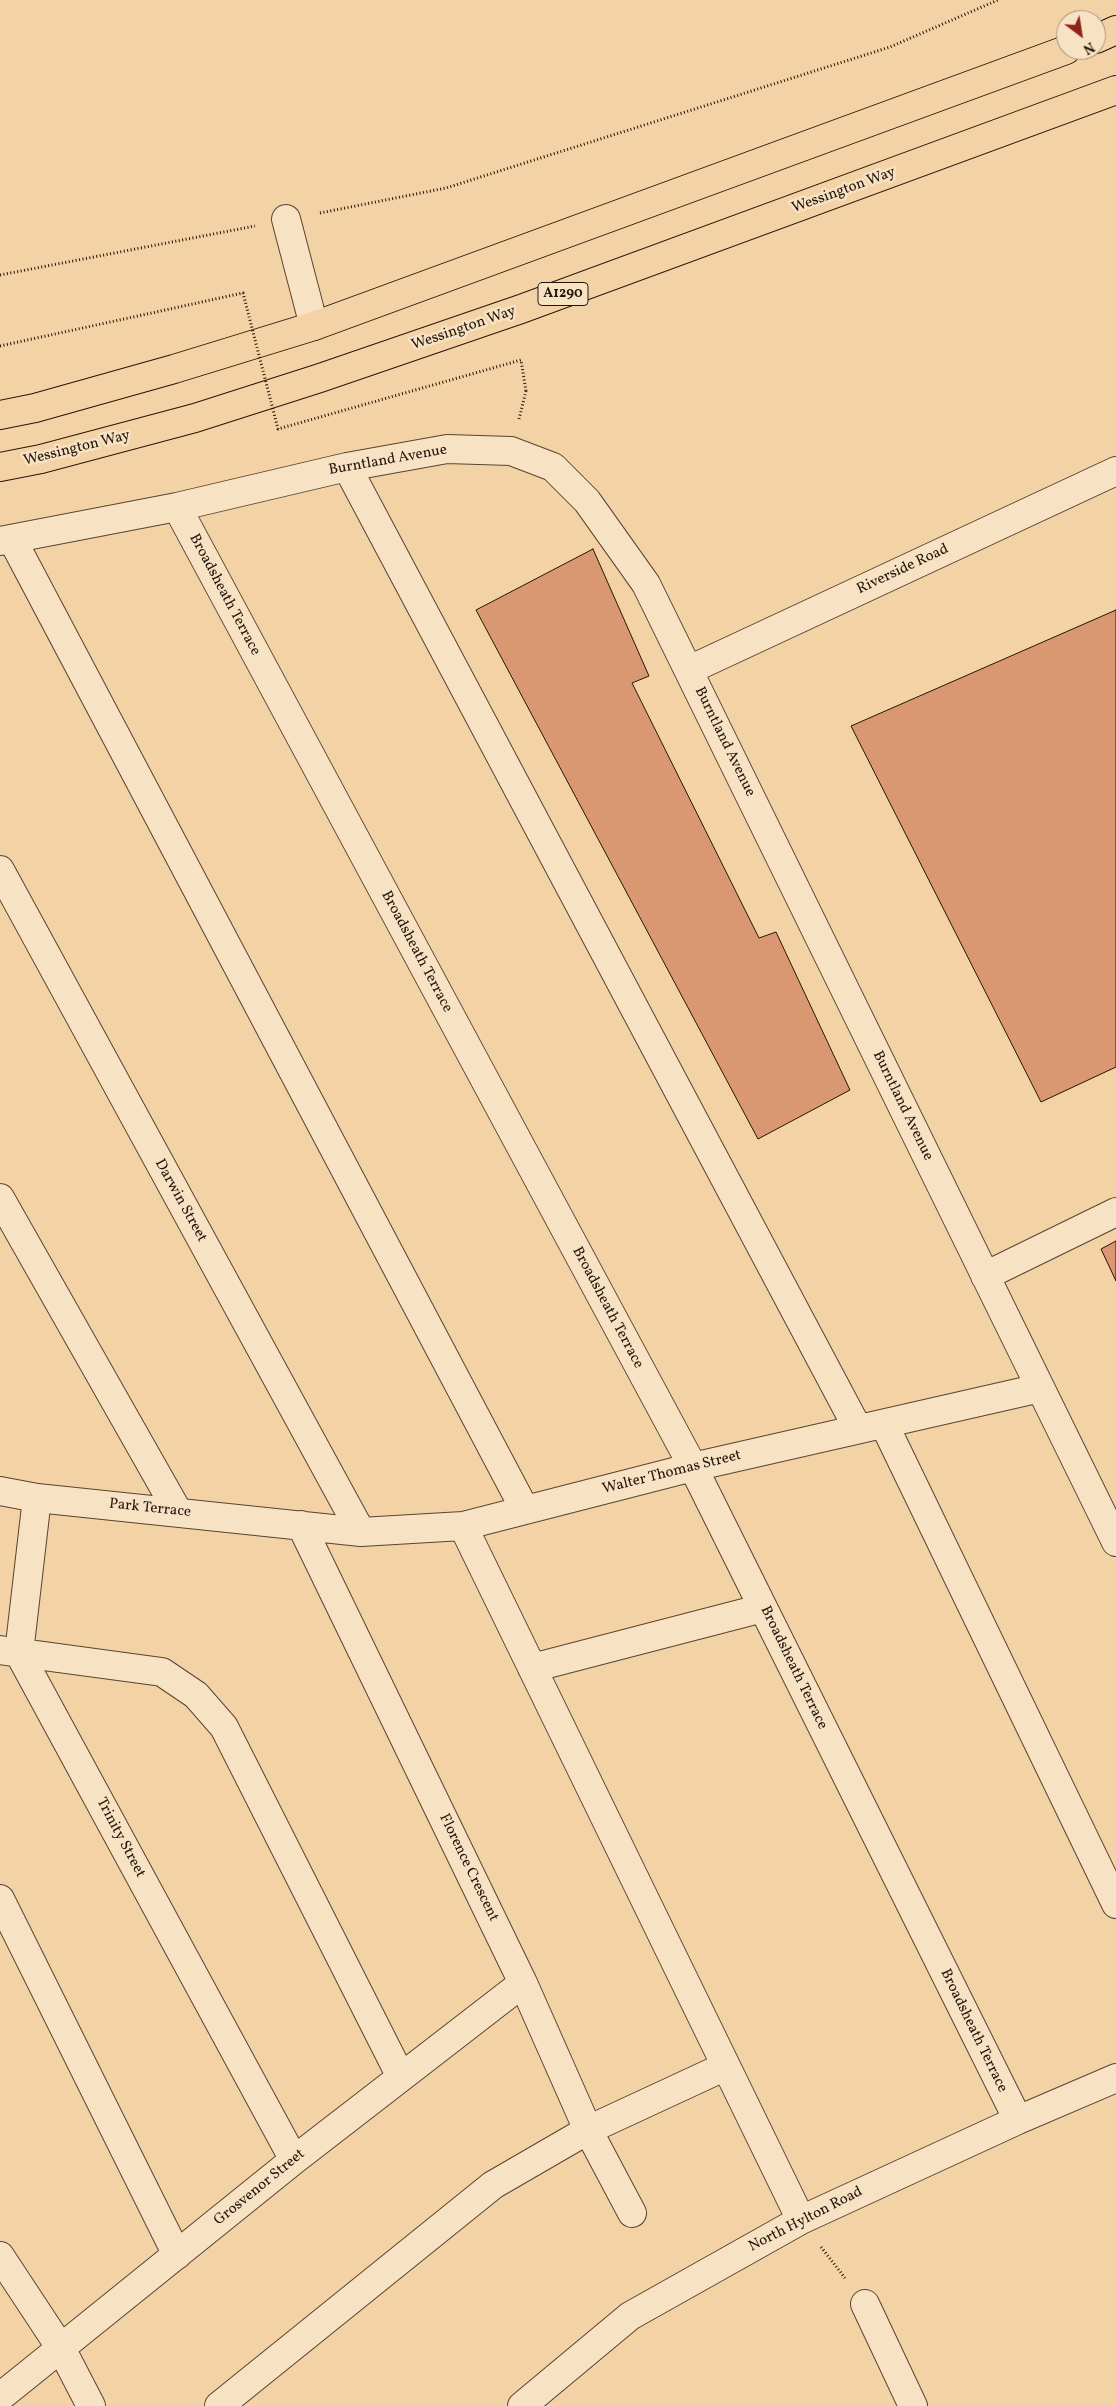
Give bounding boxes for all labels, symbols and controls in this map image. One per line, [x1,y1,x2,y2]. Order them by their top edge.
north arrow [1056,10,1106,60]
text: N [1079,37,1098,58]
street label: Wessington Way [790,164,898,218]
road number: A1290 [538,282,588,306]
street label: Wessington Way [409,303,519,355]
street label: Wessington Way [22,427,132,471]
street label: Burntland Avenue [327,442,449,480]
street label: Broadsheath Terrace [184,531,264,659]
street label: Riverside Road [854,541,952,599]
street label: Burntland Avenue [690,684,758,800]
street label: Broadsheath Terrace [376,888,456,1016]
street label: Burntland Avenue [868,1048,936,1164]
street label: Darwin Street [150,1156,210,1246]
street label: Broadsheath Terrace [567,1244,647,1372]
street label: Walter Thomas Street [601,1447,743,1499]
street label: Park Terrace [108,1496,192,1522]
street label: Broadsheath Terrace [755,1603,831,1733]
street label: Trinity Street [91,1795,149,1881]
street label: Florence Crescent [434,1811,502,1925]
street label: Broadsheath Terrace [935,1966,1011,2096]
street label: Grosvenor Street [211,2146,309,2230]
street label: North Hylton Road [746,2184,866,2256]

